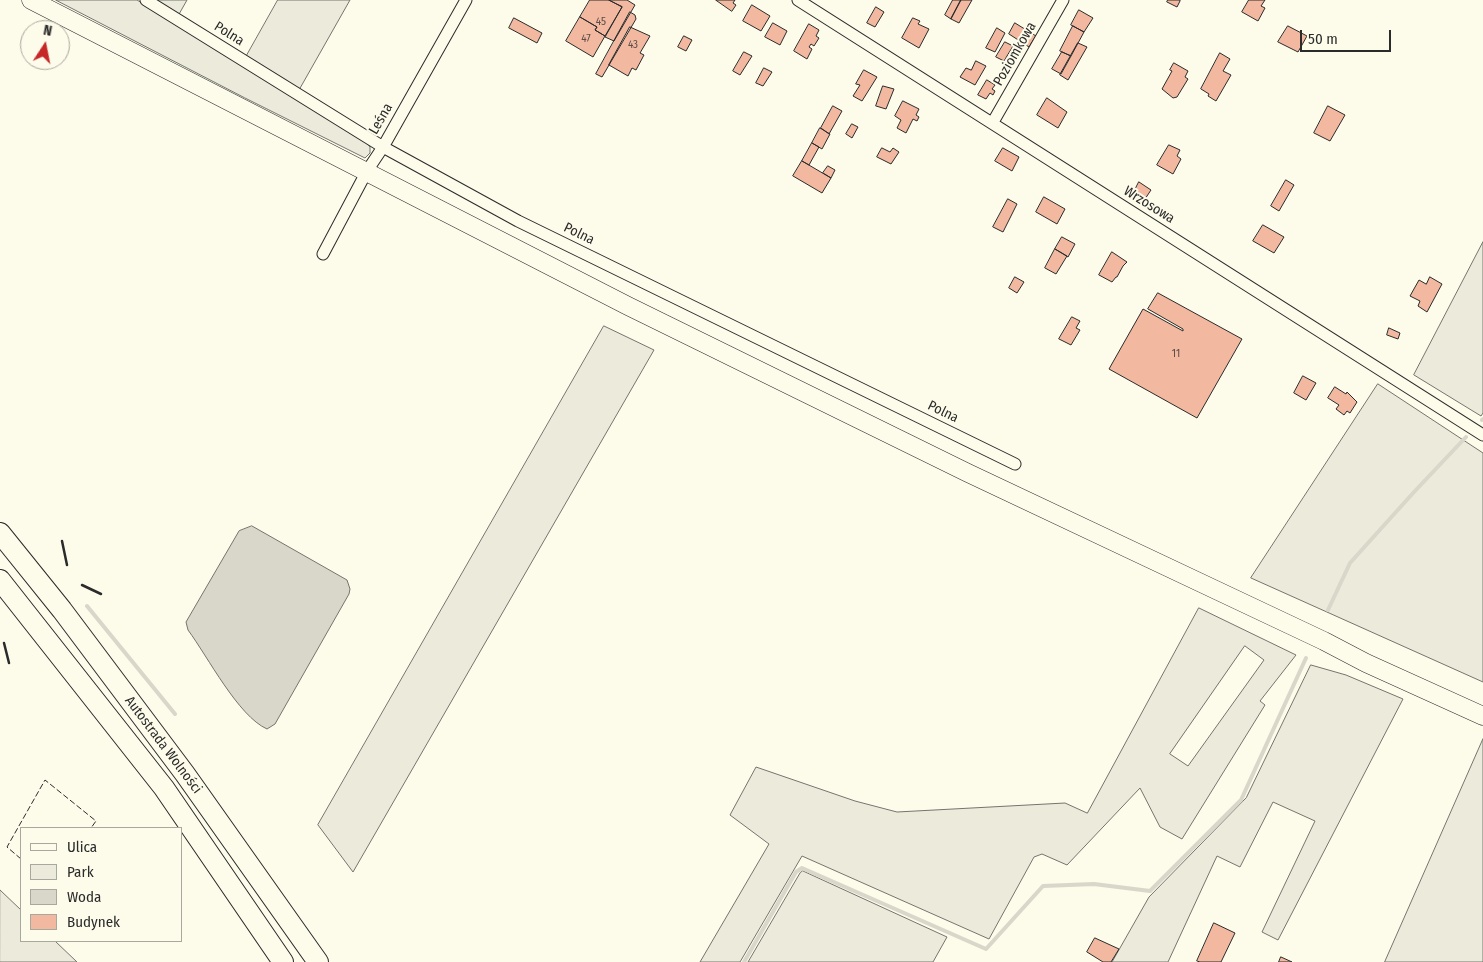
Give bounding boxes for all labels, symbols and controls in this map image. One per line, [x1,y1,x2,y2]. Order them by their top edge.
house number: 45 [596,15,606,29]
street label: Polna [211,18,247,50]
street label: Poziomkowa [990,19,1040,89]
north arrow [20,20,70,70]
scale bar [1303,20,1394,52]
text: N [42,22,53,40]
text: 50 m [1308,30,1338,48]
house number: 47 [581,32,591,46]
house number: 43 [628,38,638,52]
street label: Leśna [365,100,397,138]
street label: Wrzosowa [1120,183,1178,227]
street label: Polna [561,219,597,249]
house number: 11 [1172,347,1180,361]
street label: Polna [925,397,961,427]
street label: Autostrada Wolności [121,693,205,797]
legend [20,827,182,942]
text: Ulica [67,838,97,856]
text: Park [67,863,94,881]
text: Woda [67,888,101,906]
text: Budynek [67,913,120,931]

